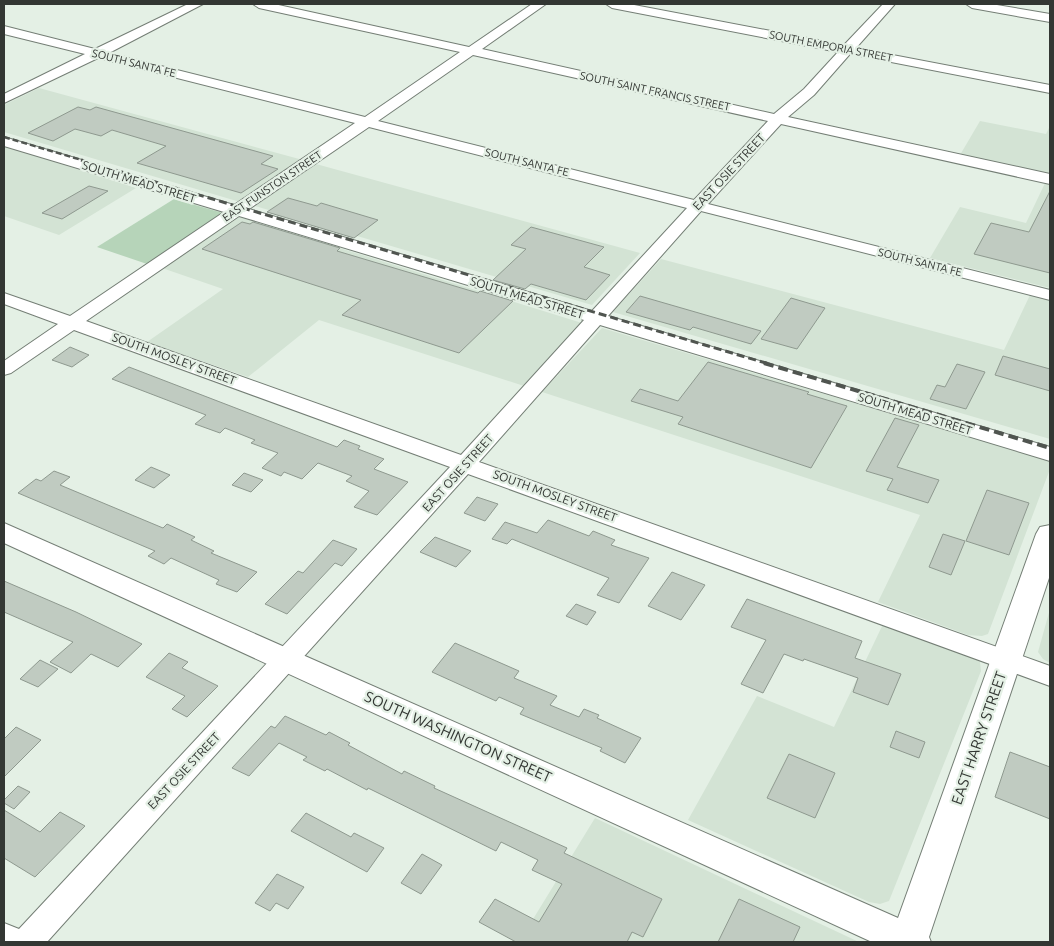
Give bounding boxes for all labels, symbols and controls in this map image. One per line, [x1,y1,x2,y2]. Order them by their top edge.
street label: SOUTH EMPORIA STREET [768,28,894,64]
street label: SOUTH SANTA FE [91,47,177,79]
street label: SOUTH SAINT FRANCIS STREET [579,69,731,113]
street label: EAST OSIE STREET [690,131,767,212]
street label: SOUTH SANTA FE [484,146,570,178]
street label: EAST FUNSTON STREET [220,148,324,224]
street label: SOUTH MEAD STREET [81,158,198,205]
street label: SOUTH SANTA FE [877,246,963,278]
street label: SOUTH MEAD STREET [469,274,586,321]
street label: SOUTH MOSLEY STREET [111,330,238,387]
street label: SOUTH MEAD STREET [857,390,974,437]
street label: EAST OSIE STREET [420,431,496,514]
street label: SOUTH MOSLEY STREET [492,467,619,524]
street label: EAST HARRY STREET [948,668,1010,807]
street label: SOUTH WASHINGTON STREET [362,687,555,786]
street label: EAST OSIE STREET [145,730,222,811]

